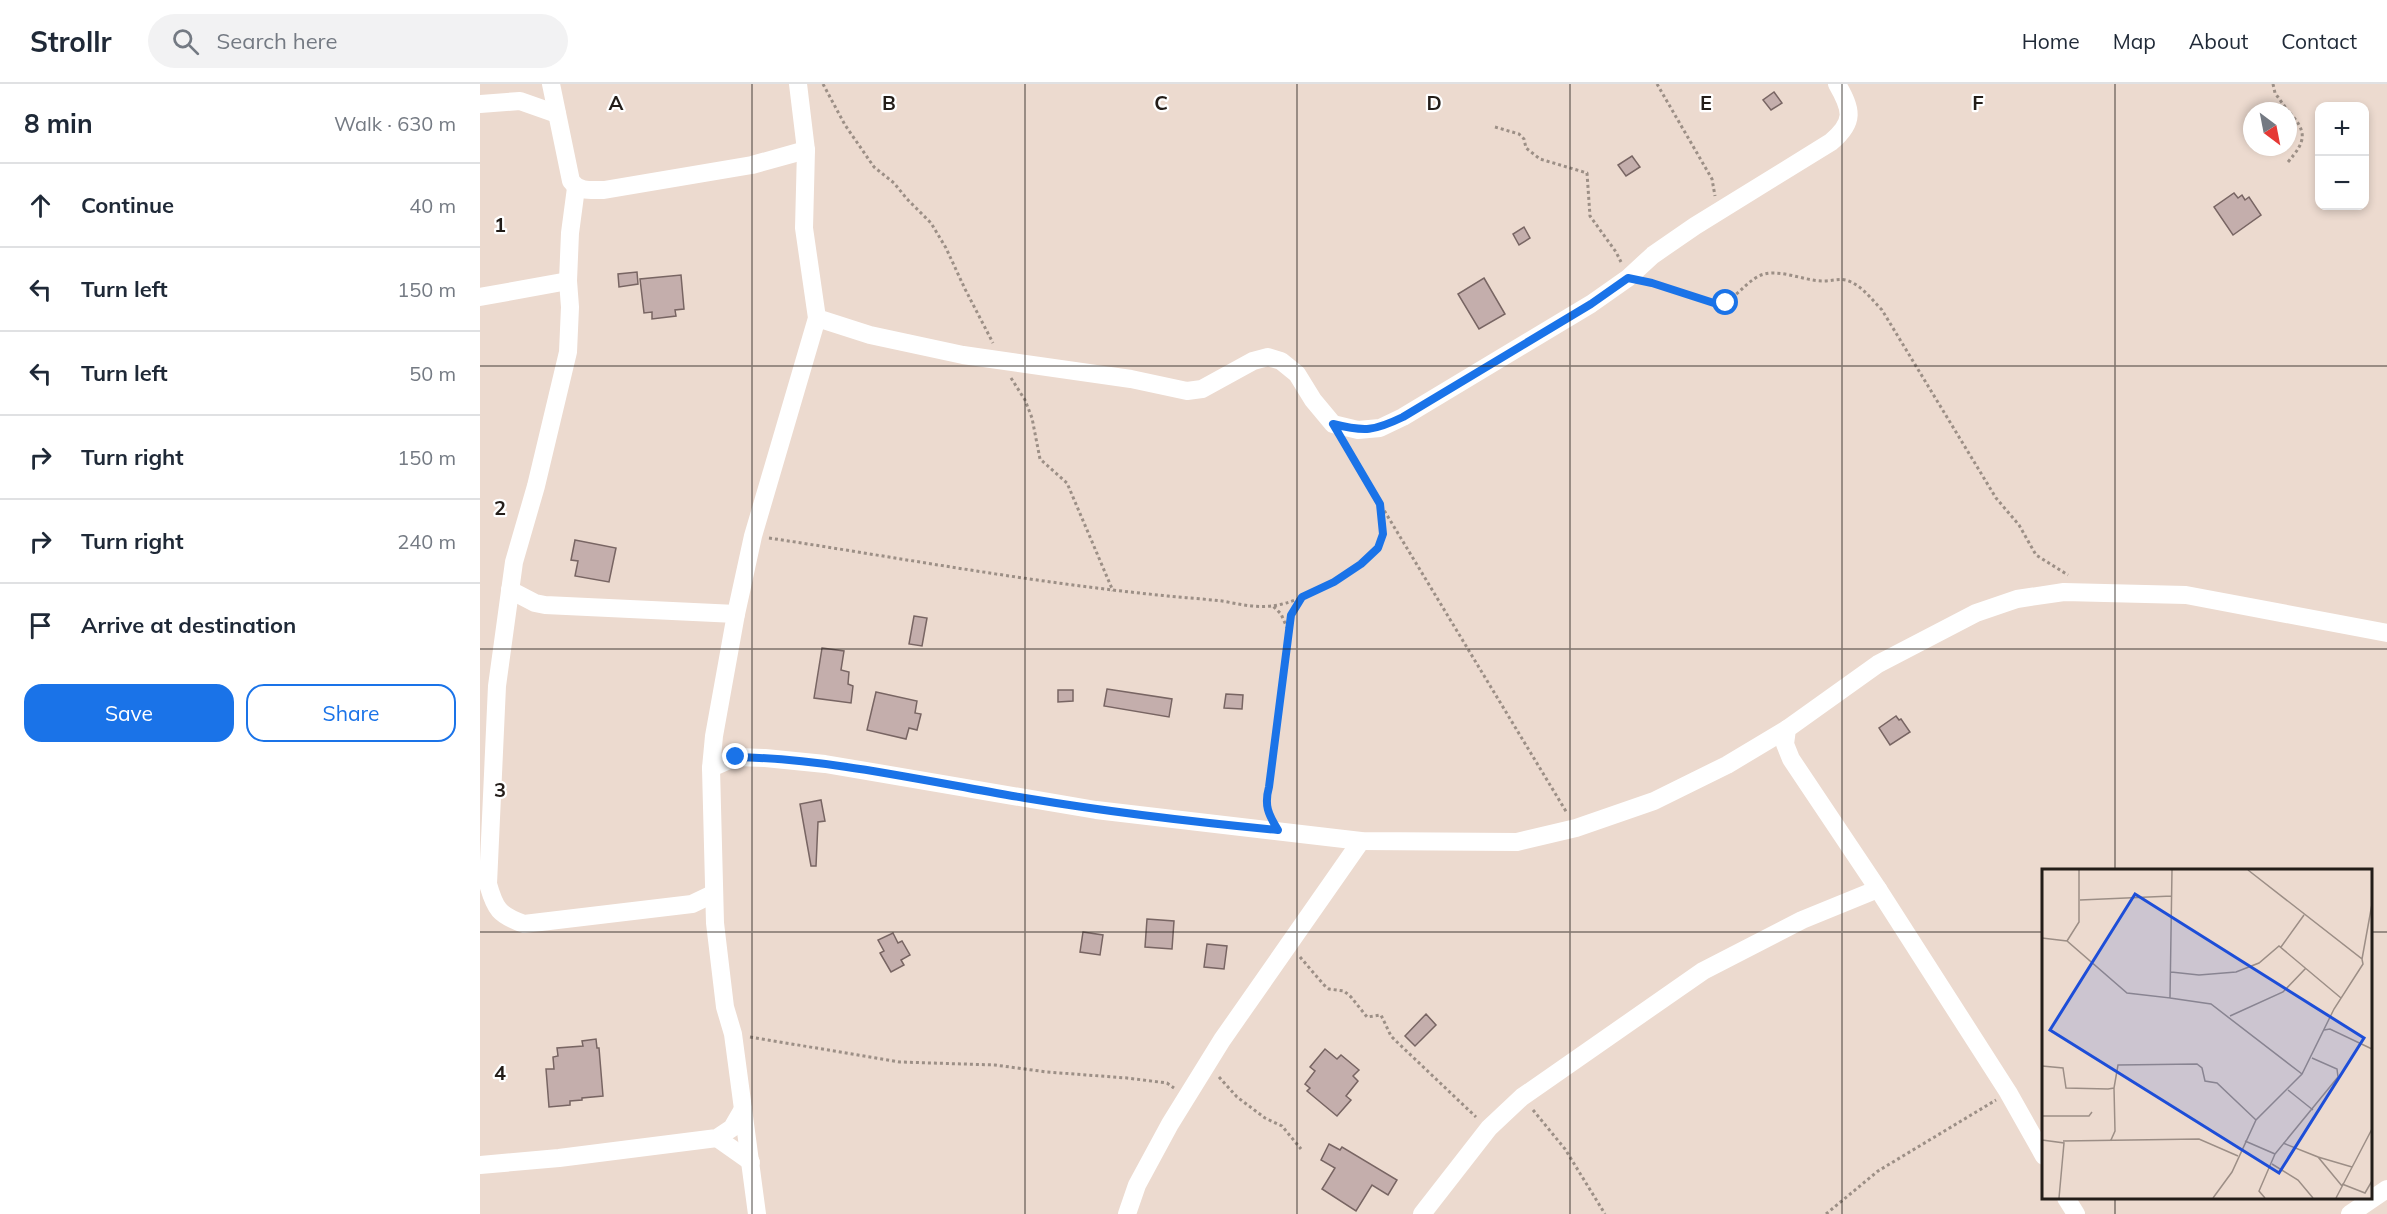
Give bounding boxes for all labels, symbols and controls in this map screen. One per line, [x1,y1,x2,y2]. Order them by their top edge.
search box [148,14,568,68]
text: Strollr [30,24,112,59]
icon: search [169,25,202,58]
text: Search here [217,27,337,55]
text: Home [2022,28,2080,54]
text: Map [2113,28,2156,54]
text: About [2189,28,2248,54]
text: Contact [2281,28,2357,54]
text: A [609,90,624,115]
text: B [882,90,896,115]
text: C [1154,90,1168,115]
text: D [1426,90,1442,115]
text: E [1700,90,1712,115]
text: F [1972,90,1984,115]
north arrow [2243,102,2297,156]
map controls [2315,102,2369,210]
button: + [2315,102,2369,156]
text: 8 min [24,107,93,140]
text: Walk · 630 m [334,111,456,136]
button: − [2315,156,2369,210]
icon: ahead [24,189,57,222]
text: Continue [81,191,174,219]
text: 40 m [409,193,456,218]
text: 1 [494,212,506,237]
icon: left [24,273,57,306]
text: Turn left [81,275,168,303]
text: 150 m [397,277,456,302]
route start [1712,289,1738,315]
icon: left [24,357,57,390]
text: Turn left [81,359,168,387]
text: 50 m [409,361,456,386]
icon: right [24,441,57,474]
text: Turn right [81,443,184,471]
text: 150 m [397,445,456,470]
text: 2 [494,495,506,520]
icon: right [24,525,57,558]
text: Turn right [81,527,184,555]
text: 240 m [397,529,456,554]
icon: arrive [24,609,57,642]
text: Arrive at destination [81,611,296,639]
button: Save [24,684,234,742]
button: Share [246,684,456,742]
route end [722,743,748,769]
text: 3 [494,777,506,802]
inset map [2042,869,2372,1199]
text: 4 [494,1060,506,1085]

